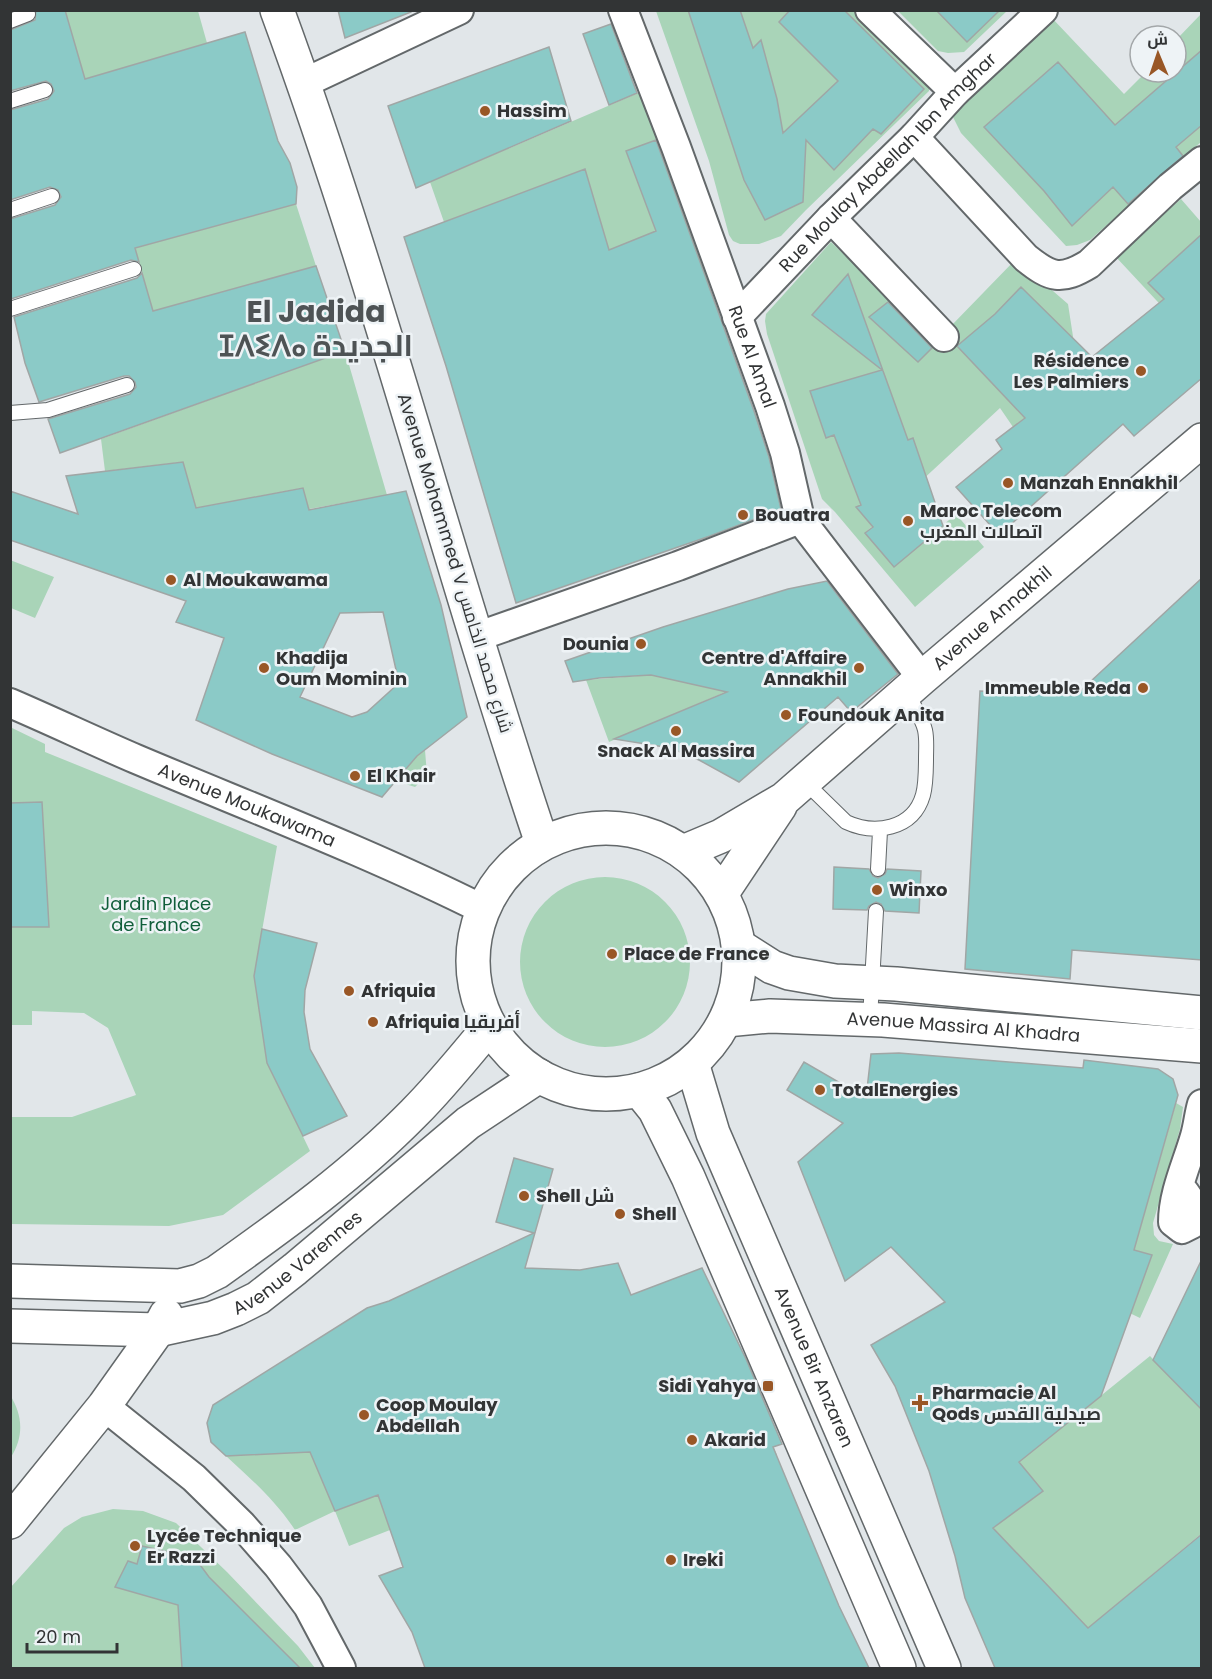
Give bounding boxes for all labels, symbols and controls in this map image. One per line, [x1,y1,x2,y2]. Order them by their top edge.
north arrow [1128,24,1188,84]
text: ش [1147,28,1168,51]
street label: Rue Moulay Abdellah Ibn Amghar [773,46,1002,277]
place label: Hassim [497,98,567,123]
marker: Hassim [478,104,492,118]
district label: El Jadida ⵊⴷⵉⴷⴰ الجديدة [219,290,413,367]
street label: Rue Al Amal [723,302,783,411]
place label: Résidence Les Palmiers [1013,348,1129,394]
marker: Résidence Les Palmiers [1134,364,1148,378]
street label: Avenue Mohammed V شارع محمد الخامس [392,390,519,736]
place label: Manzah Ennakhil [1020,470,1178,495]
marker: Manzah Ennakhil [1001,476,1015,490]
place label: Maroc Telecom اتصالات المغرب [920,498,1062,544]
place label: Bouatra [755,502,830,527]
marker: Bouatra [736,508,750,522]
marker: Maroc Telecom اتصالات المغرب [901,514,915,528]
street label: Avenue Annakhil [927,560,1057,676]
place label: Al Moukawama [183,567,328,592]
marker: Al Moukawama [164,573,178,587]
place label: Dounia [563,631,629,656]
marker: Dounia [634,637,648,651]
place label: Khadija Oum Mominin [276,645,407,691]
place label: Centre d'Affaire Annakhil [701,645,847,691]
marker: Khadija Oum Mominin [257,661,271,675]
marker: Centre d'Affaire Annakhil [852,661,866,675]
place label: Immeuble Reda [985,675,1131,700]
marker: Immeuble Reda [1136,681,1150,695]
place label: Foundouk Anita [798,702,945,727]
marker: Foundouk Anita [779,708,793,722]
marker: Snack Al Massira [669,724,683,738]
place label: Snack Al Massira [597,738,755,763]
street label: Avenue Moukawama [154,757,340,853]
place label: El Khair [367,763,436,788]
marker: El Khair [348,769,362,783]
place label: Winxo [889,877,947,902]
marker: Winxo [870,883,884,897]
park label: Jardin Place de France [101,891,211,937]
place label: Place de France [624,941,770,966]
marker: Place de France [605,947,619,961]
place label: Afriquia [361,978,436,1003]
marker: Afriquia [342,984,356,998]
street label: Avenue Massira Al Khadra [846,1006,1081,1048]
place label: Afriquia أفريقيا [385,1009,520,1034]
marker: Afriquia أفريقيا [366,1015,380,1029]
place label: TotalEnergies [832,1077,958,1102]
marker: TotalEnergies [813,1083,827,1097]
place label: Shell شل [536,1183,614,1208]
marker: Shell شل [517,1189,531,1203]
place label: Shell [632,1201,677,1226]
street label: Avenue Varennes [228,1205,367,1321]
marker: Shell [613,1207,627,1221]
street label: Avenue Bir Anzaren [769,1282,860,1451]
place label: Sidi Yahya [658,1373,756,1398]
marker: Sidi Yahya [761,1379,775,1393]
place label: Pharmacie Al Qods صيدلية القدس [932,1380,1101,1426]
place label: Coop Moulay Abdellah [376,1392,498,1438]
marker: Pharmacie Al Qods صيدلية القدس [913,1396,927,1410]
marker: Coop Moulay Abdellah [357,1408,371,1422]
place label: Akarid [704,1427,766,1452]
marker: Akarid [685,1433,699,1447]
place label: Lycée Technique Er Razzi [147,1523,301,1569]
marker: Lycée Technique Er Razzi [128,1539,142,1553]
place label: Ireki [683,1547,724,1572]
marker: Ireki [664,1553,678,1567]
scale bar [27,1616,117,1654]
text: 20 m [36,1624,81,1649]

